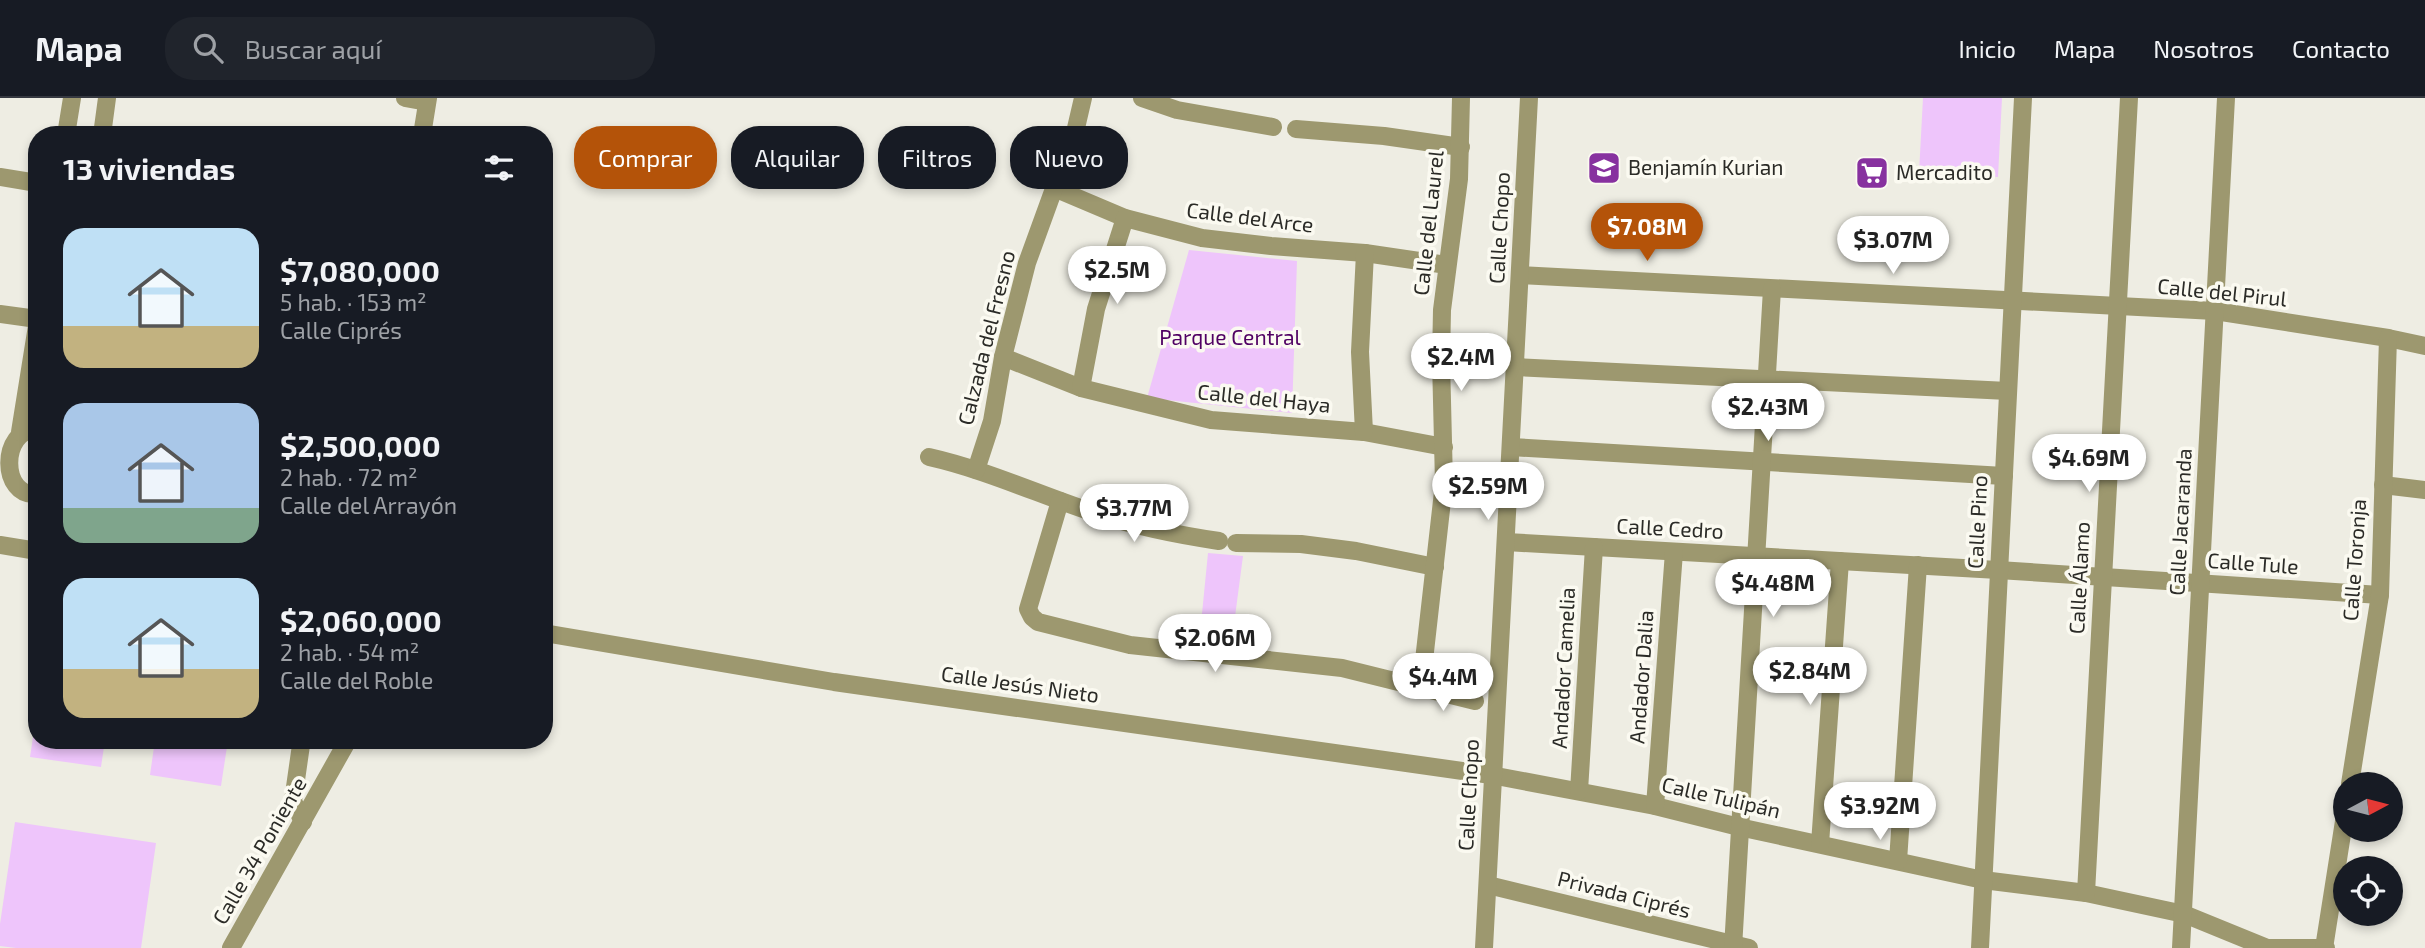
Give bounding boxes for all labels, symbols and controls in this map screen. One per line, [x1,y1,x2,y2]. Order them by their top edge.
search box [165,17,655,80]
text: Mapa [35,28,123,68]
icon: search [189,29,227,67]
text: Buscar aquí [245,33,382,64]
text: Inicio [1958,34,2016,63]
text: Mapa [2054,34,2115,63]
text: Nosotros [2153,34,2254,63]
text: Contacto [2292,34,2390,63]
chip: Comprar [574,126,717,189]
chip: Alquilar [731,126,864,189]
chip: Filtros [878,126,996,189]
chip: Nuevo [1010,126,1128,189]
street label: Calle del Laurel [1407,148,1448,297]
icon: filters [480,149,518,187]
school or university icon: Benjamín Kurian [1585,149,1623,187]
text: 13 viviendas [63,150,235,186]
place label: Benjamín Kurian [1628,154,1783,180]
supermarket icon: Mercadito [1853,154,1891,192]
place label: Mercadito [1896,159,1993,184]
street label: Calle Chopo [1483,171,1514,285]
street label: Calle del Arce [1185,196,1315,237]
pin: $7.08M [1590,204,1704,263]
text: $7.08M [1607,212,1687,240]
pin: $3.07M [1836,216,1950,276]
text: $3.07M [1853,225,1933,253]
pin: $2.5M [1068,246,1166,306]
street label: Calzada del Fresno [952,248,1019,428]
text: $7,080,000 [280,252,440,288]
text: $2.5M [1084,255,1150,283]
icon: home [119,256,203,340]
street label: Calle del Pirul [2156,272,2289,311]
text: 5 hab. · 153 m² [280,288,427,316]
text: Calle Ciprés [280,316,402,344]
park label: Parque Central [1159,324,1302,349]
pin: $2.4M [1412,334,1510,393]
text: $2.4M [1427,342,1495,370]
street label: Calle del Haya [1196,378,1332,417]
pin: $2.43M [1711,384,1825,443]
text: $2.43M [1728,392,1808,420]
text: $2,500,000 [280,427,441,463]
icon: home [119,431,203,515]
pin: $4.69M [2032,434,2146,494]
text: $4.69M [2048,443,2130,471]
street label: Calle Jacaranda [2163,448,2196,596]
pin: $2.59M [1431,462,1545,522]
text: 2 hab. · 72 m² [280,463,418,491]
text: $2.59M [1448,471,1528,499]
street label: Calle Pino [1962,474,1991,569]
pin: $3.77M [1077,484,1191,544]
text: Calle del Arrayón [280,491,457,519]
text: $3.77M [1096,493,1172,521]
street label: Calle Toronja [2337,498,2371,622]
street label: Calle Cedro [1616,512,1724,543]
street label: Calle Álamo [2063,521,2094,635]
street label: Calle Tule [2207,547,2299,578]
pin: $4.48M [1716,560,1830,619]
text: $4.48M [1731,568,1815,596]
street label: Andador Camelia [1546,587,1579,749]
text: $2,060,000 [280,602,442,638]
icon: home [119,606,203,690]
street label: Andador Dalia [1623,609,1658,745]
pin: $2.06M [1158,614,1272,674]
text: $2.06M [1174,623,1256,651]
text: 2 hab. · 54 m² [280,638,419,666]
pin: $2.84M [1753,648,1867,707]
pin: $4.4M [1394,654,1492,713]
text: $2.84M [1769,656,1851,684]
street label: Calle Jesús Nieto [940,660,1101,707]
text: $4.4M [1408,662,1478,690]
text: Calle del Roble [280,666,433,694]
street label: Calle Chopo [1452,738,1483,852]
street label: Calle Tulipán [1660,771,1783,822]
street label: Calle 34 Poniente [206,772,311,928]
north arrow [2333,772,2403,842]
map controls [2333,772,2403,926]
pin: $3.92M [1823,782,1937,842]
text: $3.92M [1840,791,1920,819]
button: locate [2333,856,2403,926]
street label: Privada Ciprés [1555,865,1694,922]

